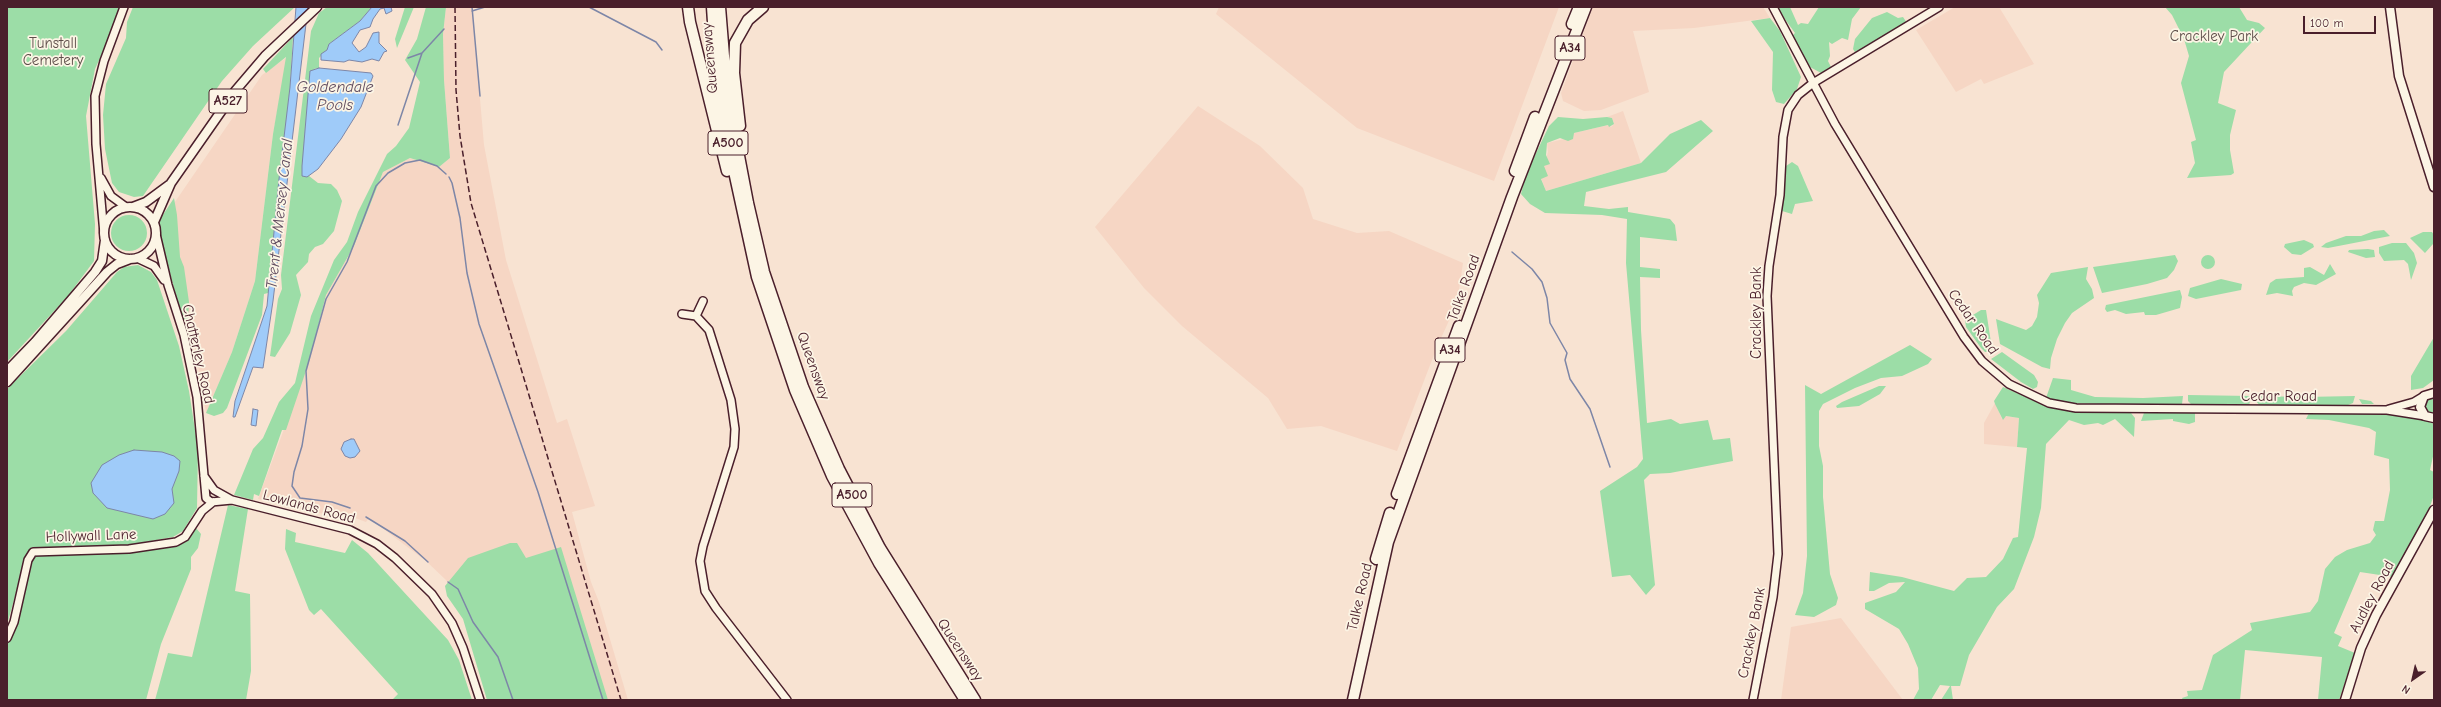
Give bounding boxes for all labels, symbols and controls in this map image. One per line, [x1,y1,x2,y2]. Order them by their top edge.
scale bar [2305,8,2378,34]
text: 100 m [2310,16,2343,30]
street label: Queensway [698,22,722,94]
park label: Crackley Park [2170,28,2258,46]
park label: Tunstall Cemetery [23,35,83,70]
road number: A34 [1555,36,1585,60]
water label: Goldendale Pools [296,77,374,115]
road number: A527 [209,89,247,113]
road number: A500 [708,131,748,155]
water label: Trent & Mersey Canal [263,138,297,290]
street label: Talke Road [1444,252,1484,324]
street label: Crackley Bank [1748,267,1766,359]
street label: Cedar Road [1944,286,2002,358]
street label: Chatterley Road [178,303,218,405]
street label: Queensway [792,330,834,402]
road number: A34 [1435,338,1465,362]
street label: Cedar Road [2241,388,2317,406]
road number: A500 [832,483,872,507]
street label: Lowlands Road [261,486,357,528]
street label: Hollywall Lane [45,525,137,547]
street label: Audley Road [2345,558,2399,636]
street label: Talke Road [1343,561,1377,633]
street label: Crackley Bank [1734,586,1770,680]
street label: Queensway [933,615,987,685]
north arrow [2393,659,2433,699]
text: N [2399,682,2413,697]

